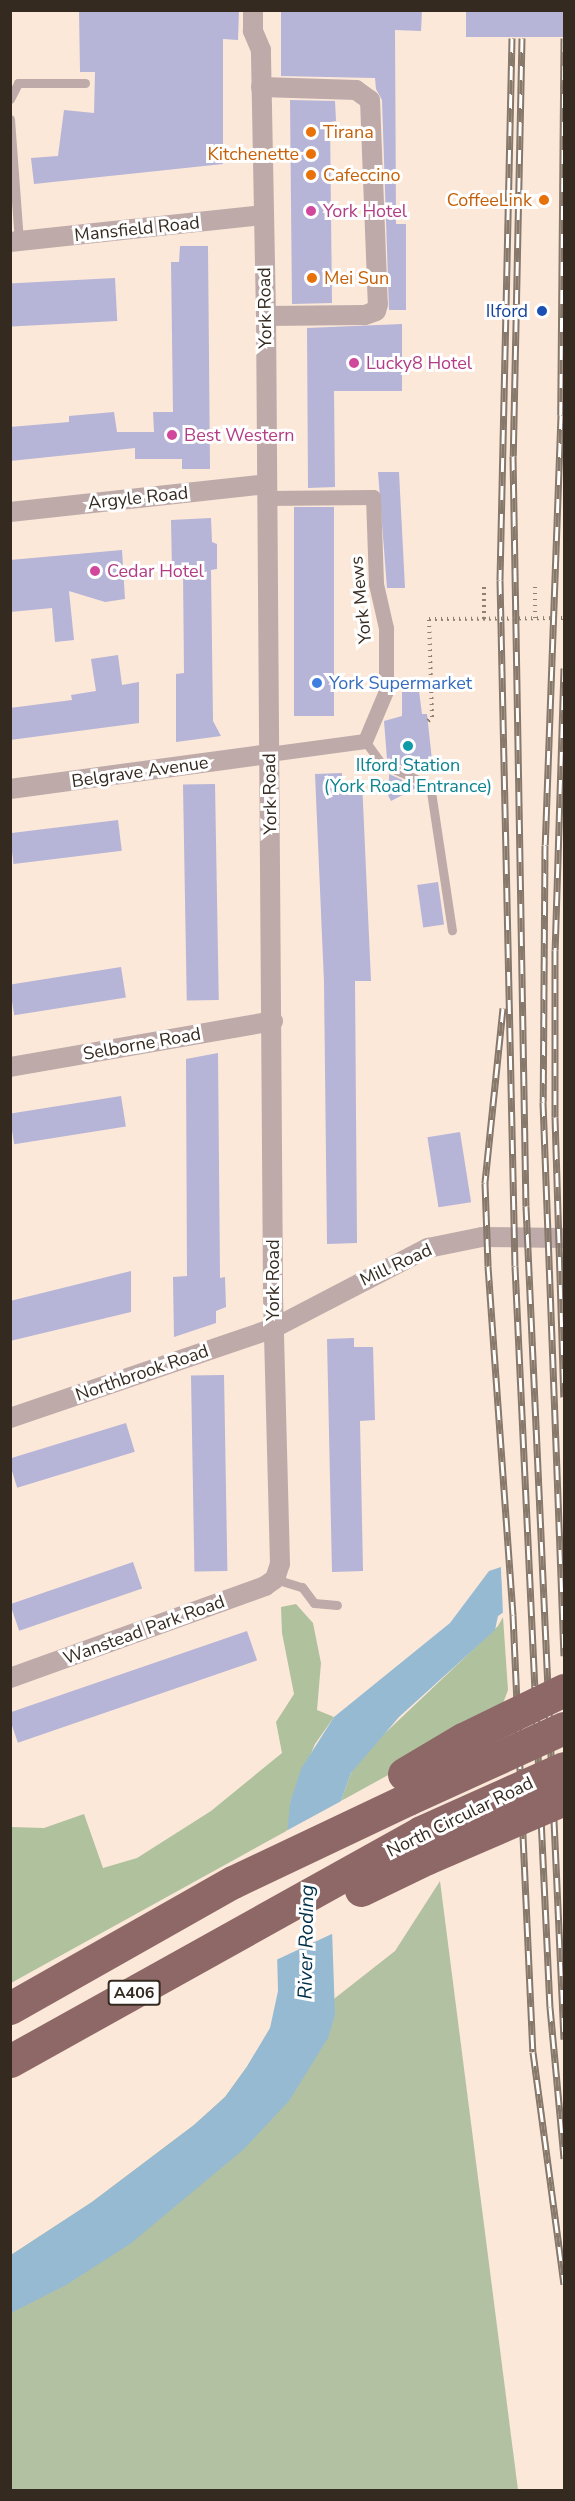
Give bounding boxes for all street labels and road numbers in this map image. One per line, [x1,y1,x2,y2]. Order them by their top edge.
street label: Mansfield Road [73,212,201,246]
street label: York Road [253,267,277,349]
street label: Argyle Road [87,482,189,514]
street label: York Mews [346,555,376,645]
street label: Belgrave Avenue [70,752,210,792]
street label: York Road [258,753,282,835]
street label: Selborne Road [81,1023,203,1065]
street label: York Road [262,1239,284,1321]
street label: Mill Road [357,1239,435,1291]
street label: Northbrook Road [73,1340,211,1406]
street label: Wanstead Park Road [60,1591,228,1669]
street label: North Circular Road [383,1772,537,1862]
road number: A406 [107,1980,161,2006]

